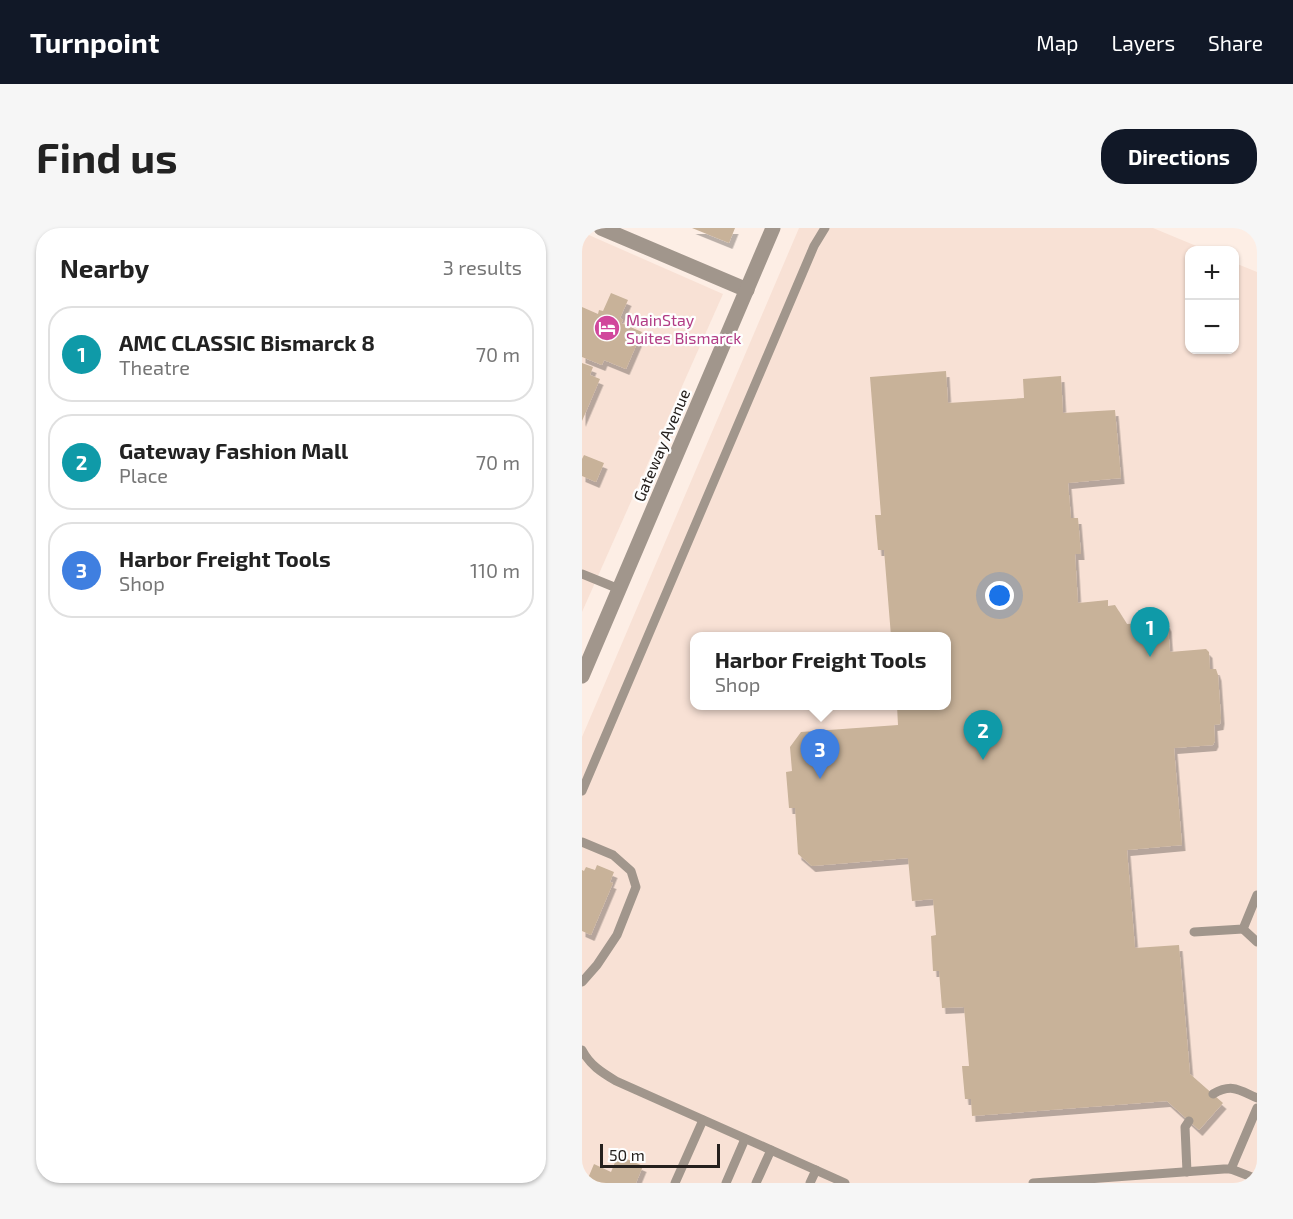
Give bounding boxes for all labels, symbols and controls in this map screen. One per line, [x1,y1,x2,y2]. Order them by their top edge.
text: Turnpoint [30,25,159,59]
text: Map [1036,30,1078,55]
text: Layers [1111,30,1175,55]
text: Share [1208,30,1263,55]
button: Directions [1101,129,1257,184]
text: Find us [36,131,178,181]
map controls [1185,246,1239,354]
button: + [1185,246,1239,300]
text: Nearby [60,252,149,283]
text: 3 results [443,255,522,279]
button: − [1185,300,1239,354]
place label: MainStay Suites Bismarck [626,310,741,347]
hotel icon: MainStay Suites Bismarck [592,313,622,343]
text: AMC CLASSIC Bismarck 8 [119,329,375,355]
text: 1 [77,342,86,366]
text: 70 m [476,342,520,366]
text: Theatre [119,355,190,379]
street label: Gateway Avenue [629,386,693,504]
text: Gateway Fashion Mall [119,437,348,463]
text: 2 [76,450,87,474]
text: 70 m [476,450,520,474]
text: Place [119,463,168,487]
text: Harbor Freight Tools [119,545,331,571]
text: 3 [76,558,87,582]
text: 110 m [470,558,520,582]
text: Shop [119,571,165,595]
your location [985,581,1014,610]
pin: 1 [1130,608,1170,657]
popup [690,632,951,710]
text: Harbor Freight Tools [715,646,926,672]
text: Shop [715,672,760,696]
pin: 2 [964,710,1002,760]
pin: 3 [800,730,840,779]
scale bar [600,1141,720,1168]
text: 50 m [609,1145,645,1164]

